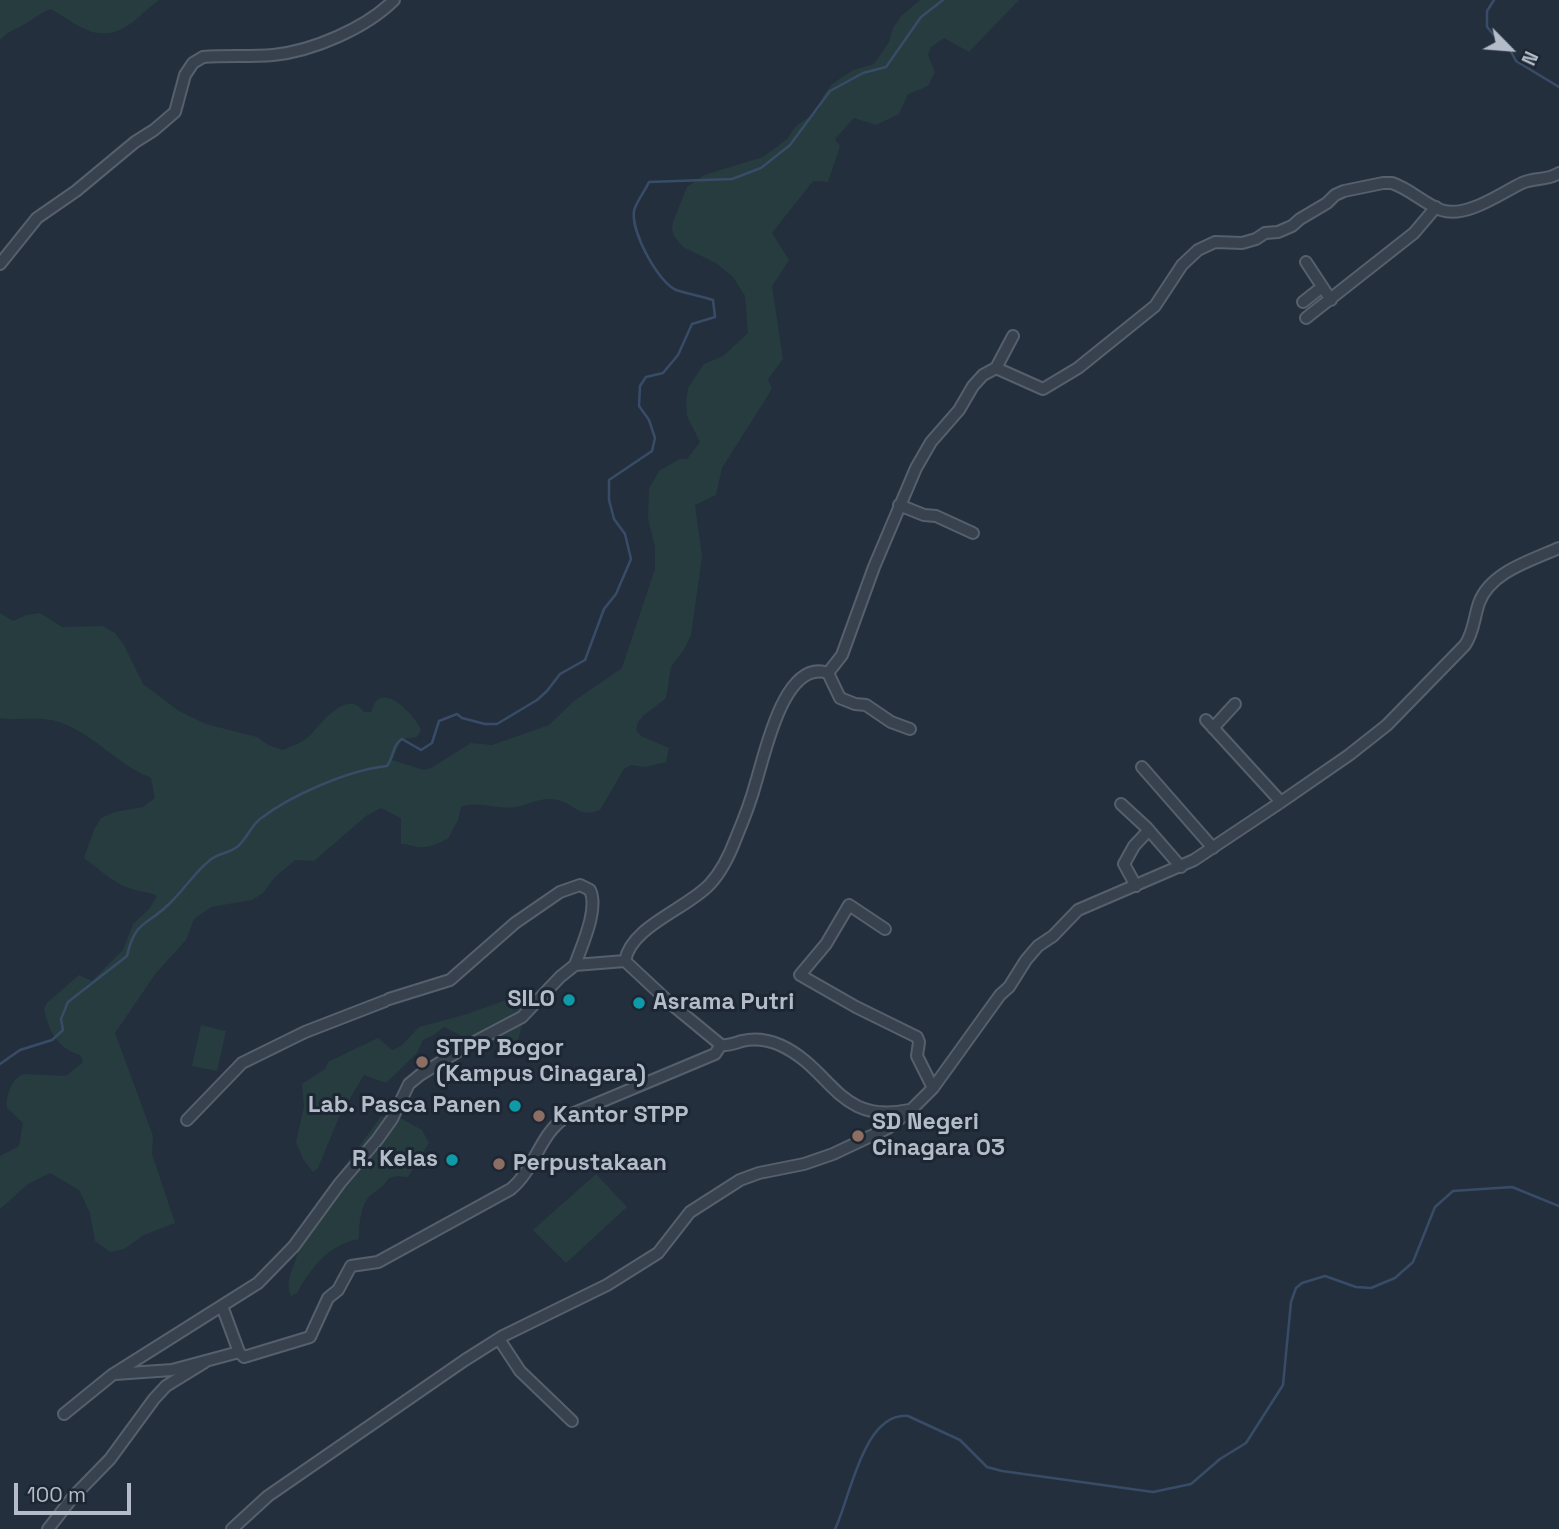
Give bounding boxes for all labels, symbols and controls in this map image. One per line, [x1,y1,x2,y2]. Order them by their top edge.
north arrow [1475,14,1545,84]
text: N [1515,47,1544,69]
place label: SILO [508,986,555,1014]
place label: Asrama Putri [653,989,794,1017]
marker: SILO [561,992,577,1008]
marker: Asrama Putri [631,995,647,1011]
place label: STPP Bogor (Kampus Cinagara) [436,1035,646,1089]
marker: STPP Bogor (Kampus Cinagara) [414,1054,430,1070]
place label: Lab. Pasca Panen [308,1092,501,1120]
marker: Lab. Pasca Panen [507,1098,523,1114]
place label: Kantor STPP [553,1102,688,1130]
marker: Kantor STPP [531,1108,547,1124]
place label: SD Negeri Cinagara 03 [872,1109,1005,1163]
marker: SD Negeri Cinagara 03 [850,1128,866,1144]
place label: R. Kelas [352,1146,438,1174]
place label: Perpustakaan [513,1150,667,1178]
marker: R. Kelas [444,1152,460,1168]
marker: Perpustakaan [491,1156,507,1172]
scale bar [18,1470,135,1514]
text: 100 m [27,1481,86,1508]

